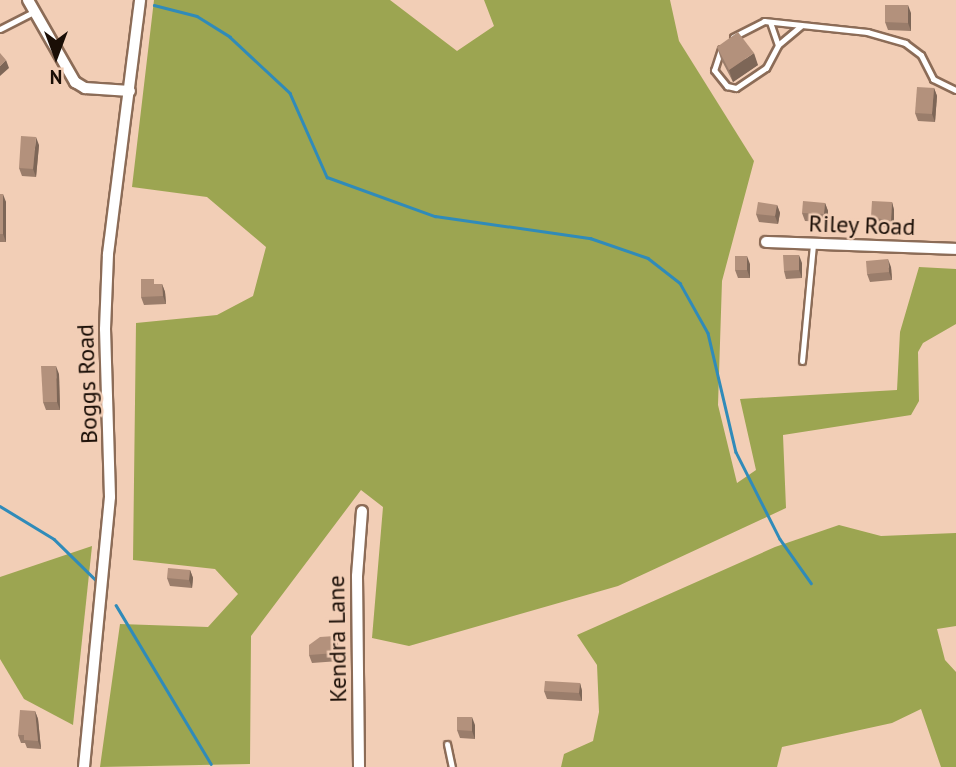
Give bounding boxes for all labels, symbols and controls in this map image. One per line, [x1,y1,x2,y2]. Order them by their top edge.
north arrow [21,21,91,91]
text: N [50,65,62,89]
street label: Riley Road [808,209,916,241]
street label: Boggs Road [71,324,103,444]
street label: Kendra Lane [321,575,353,703]

